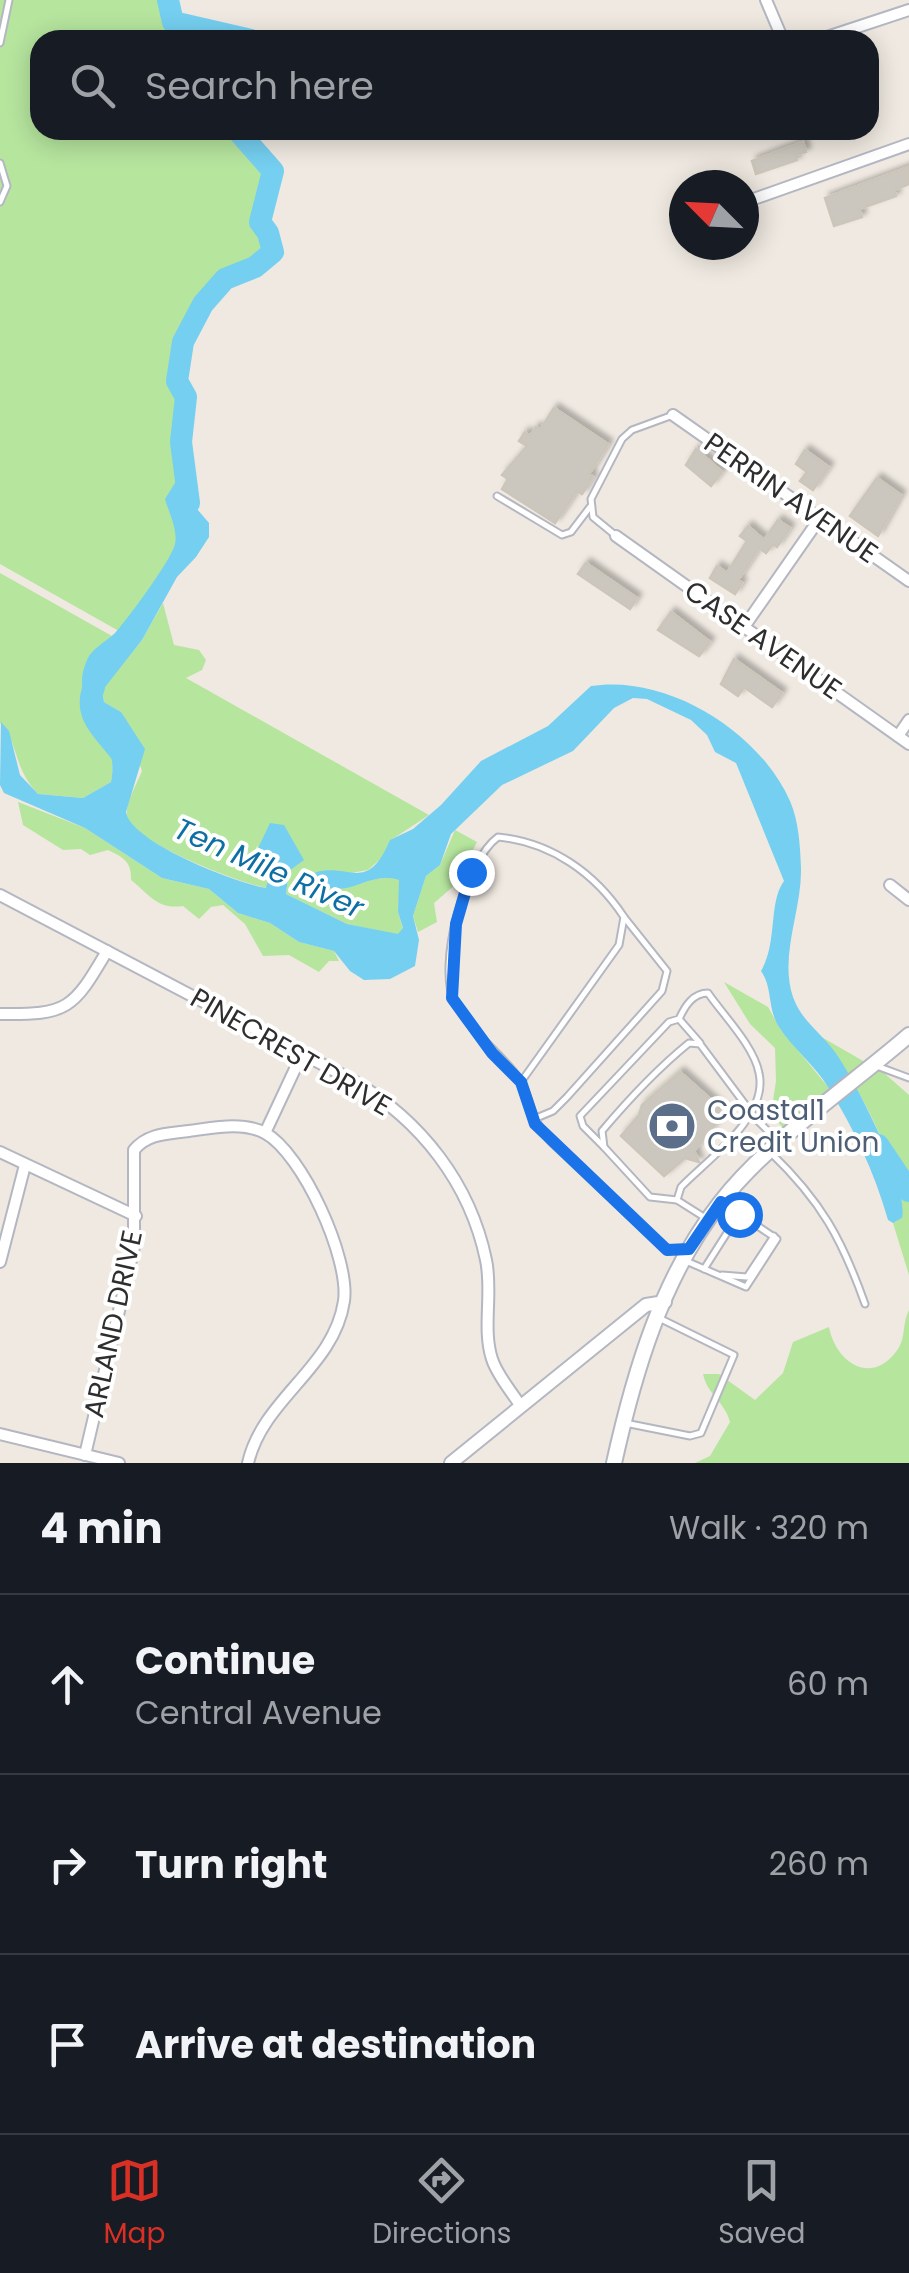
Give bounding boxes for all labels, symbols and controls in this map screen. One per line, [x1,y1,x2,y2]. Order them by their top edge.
search box [30,30,879,140]
icon: search [65,58,120,113]
text: Search here [145,59,374,112]
north arrow [669,170,759,260]
street label: PERRIN AVENUE [696,424,886,572]
street label: CASE AVENUE [676,571,850,709]
water label: Ten Mile River [167,807,371,929]
route end [449,850,495,896]
street label: PINECREST DRIVE [183,979,399,1125]
place label: Coastal1 Credit Union [707,1091,879,1162]
bank icon: Coastal1 Credit Union [646,1100,698,1152]
route start [717,1192,763,1238]
street label: ARLAND DRIVE [74,1227,152,1421]
text: 4 min [40,1499,163,1558]
text: Walk · 320 m [669,1505,869,1550]
text: Continue [135,1634,315,1687]
icon: ahead [40,1657,95,1712]
text: 60 m [787,1661,869,1706]
text: Central Avenue [135,1690,382,1735]
icon: right [40,1837,95,1892]
text: Turn right [135,1838,327,1891]
text: 260 m [769,1841,869,1886]
icon: arrive [40,2017,95,2072]
text: Arrive at destination [135,2018,536,2071]
tab: Map [103,2153,165,2255]
tab: Directions [372,2153,511,2255]
tab: Saved [718,2153,806,2255]

